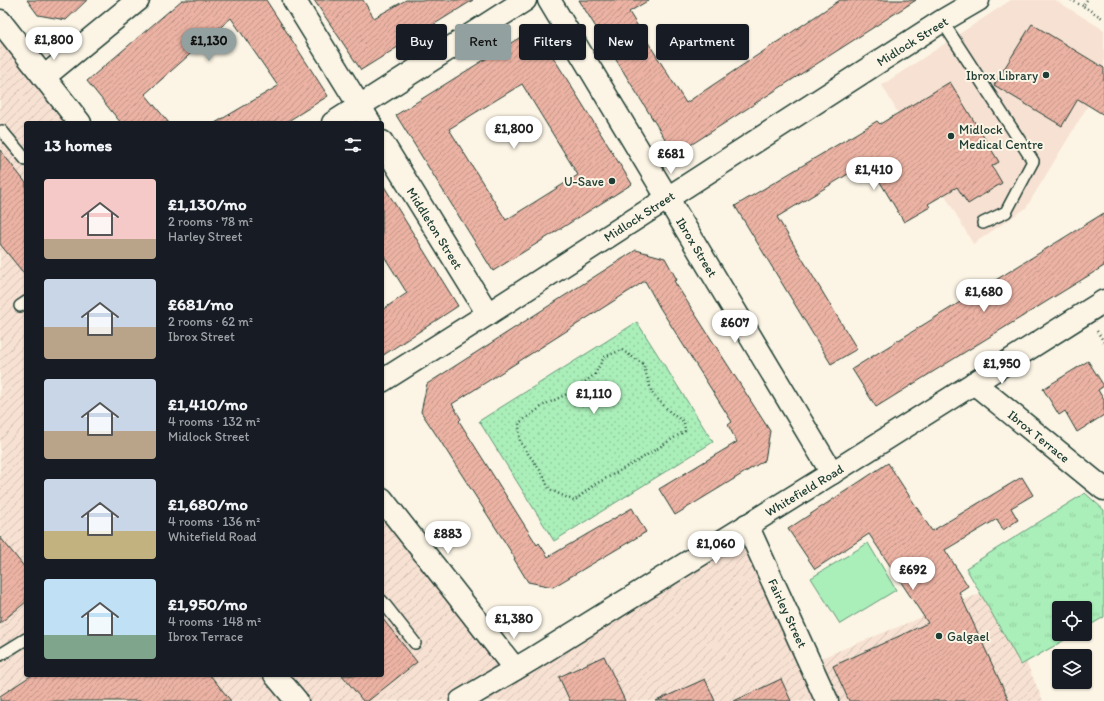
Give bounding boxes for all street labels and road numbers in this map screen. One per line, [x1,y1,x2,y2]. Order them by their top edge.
street label: Midlock Street [874,13,951,69]
street label: Middleton Street [403,185,466,272]
street label: Midlock Street [601,188,678,245]
street label: Ibrox Street [673,215,720,280]
street label: Ibrox Terrace [1005,407,1073,466]
street label: Whitefield Road [762,461,846,520]
street label: Fairley Street [765,576,810,650]

